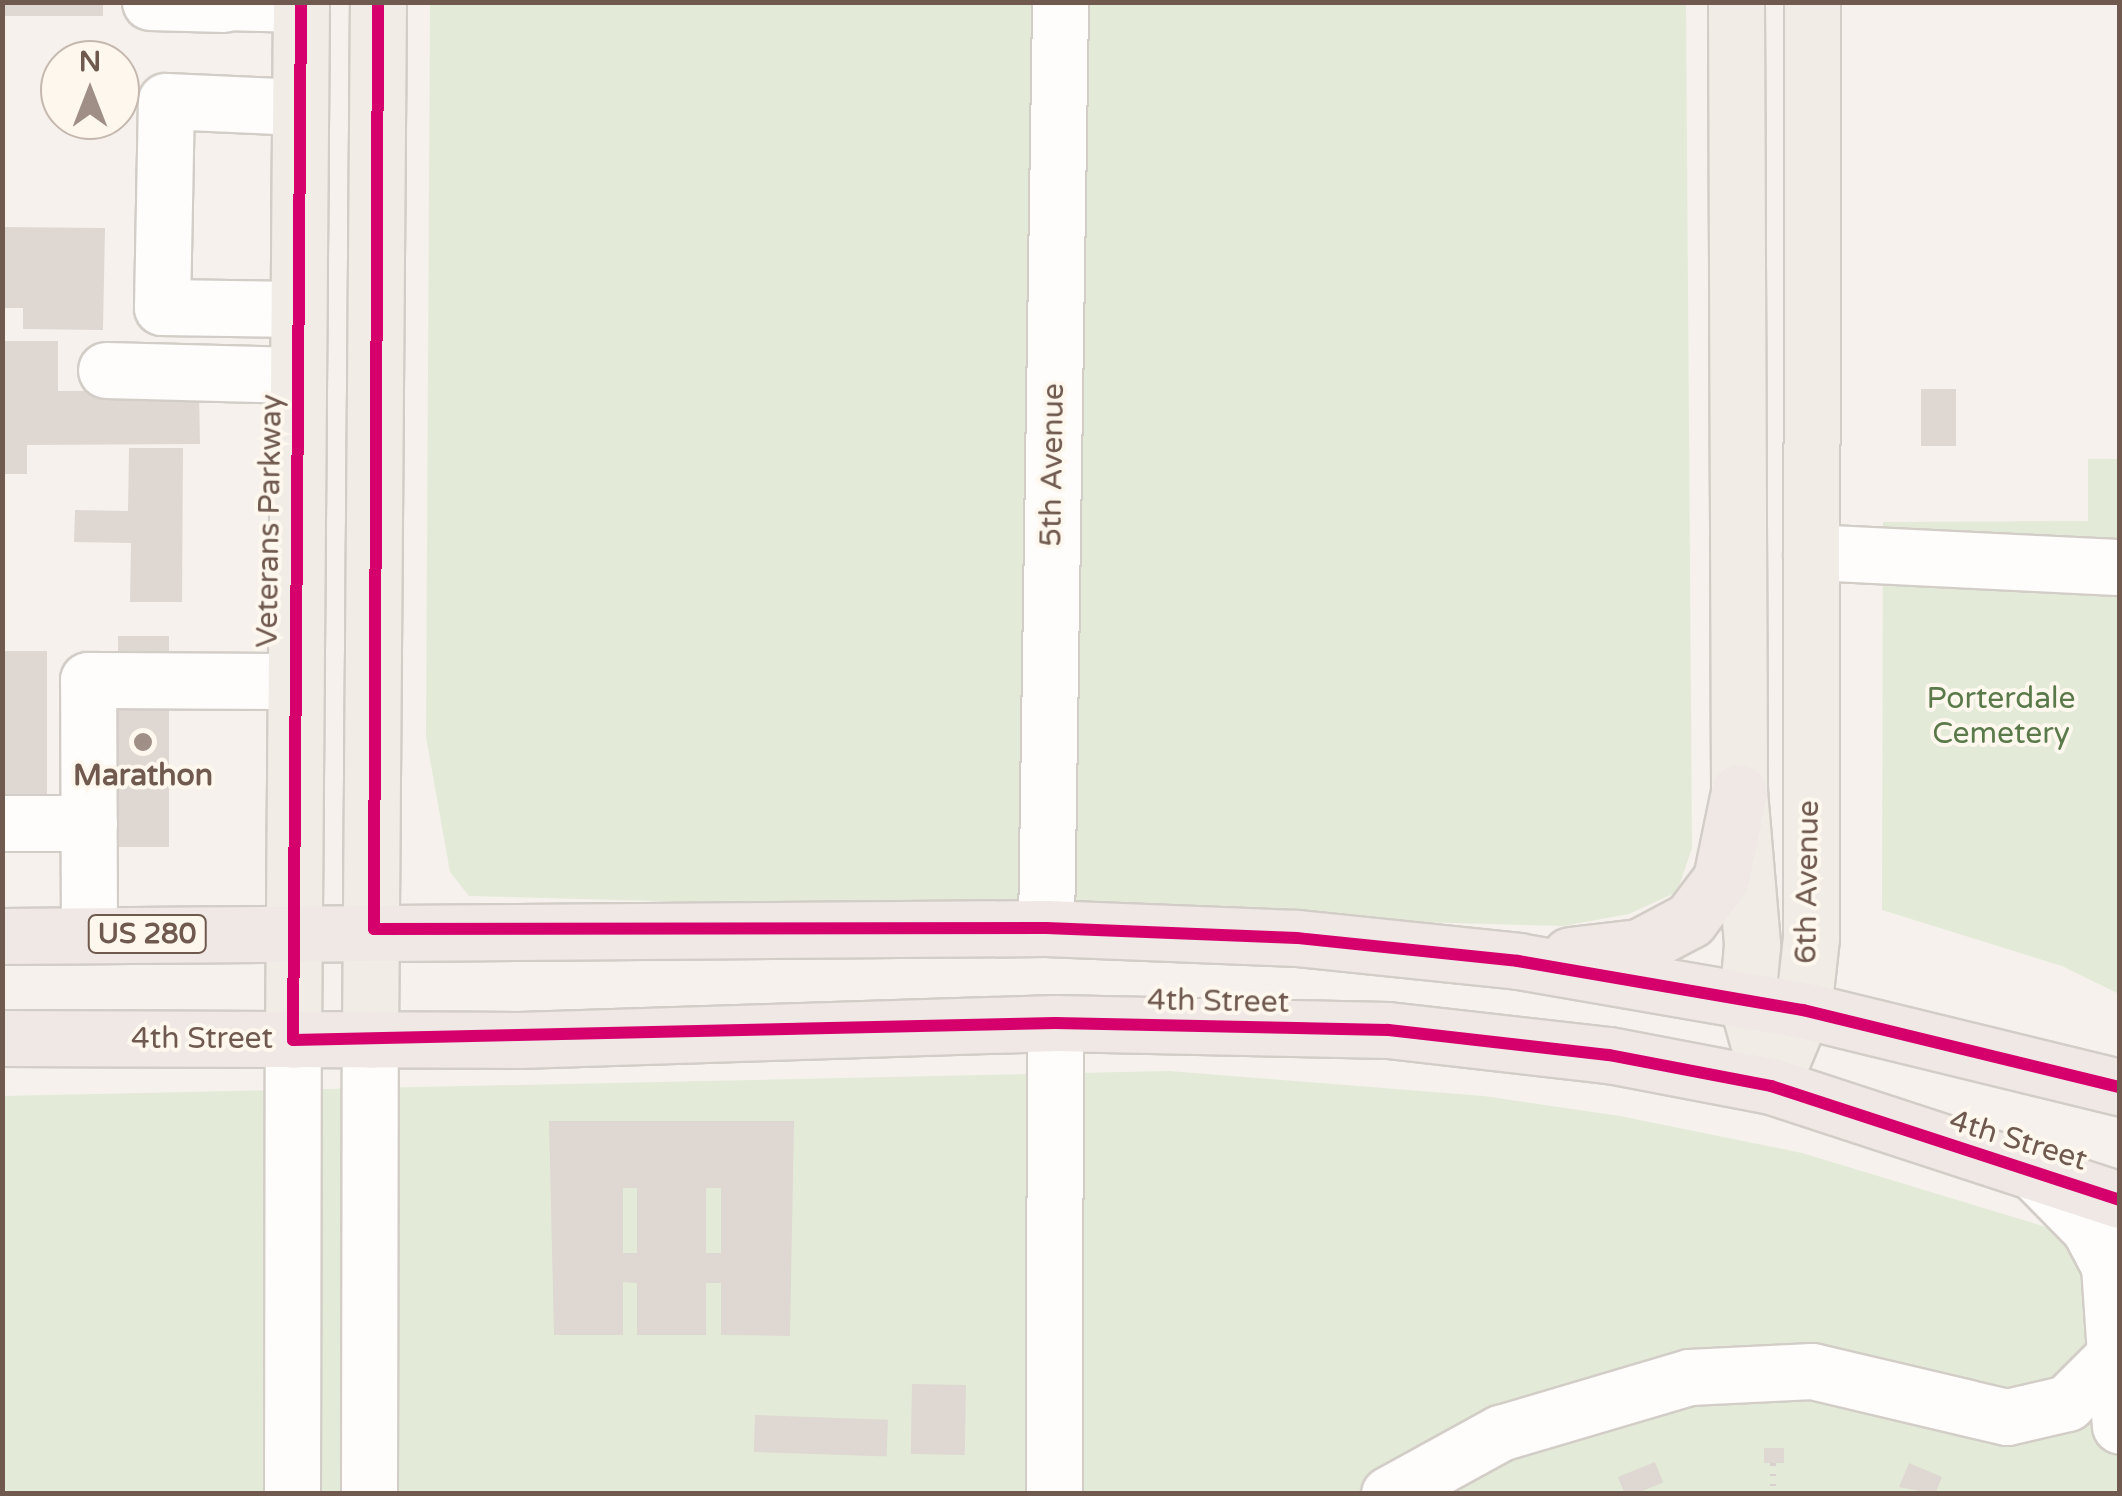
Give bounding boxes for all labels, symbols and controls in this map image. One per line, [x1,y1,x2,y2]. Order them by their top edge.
north arrow [40,40,140,140]
text: N [79,45,101,79]
street label: 5th Avenue [1034,383,1072,547]
street label: Veterans Parkway [250,394,290,648]
park label: Porterdale Cemetery [1927,681,2075,752]
marker: Marathon [132,731,154,753]
place label: Marathon [73,758,213,794]
street label: 6th Avenue [1789,800,1827,964]
road number: US 280 [87,911,207,957]
street label: 4th Street [1147,983,1289,1021]
street label: 4th Street [131,1021,273,1057]
street label: 4th Street [1945,1103,2091,1179]

